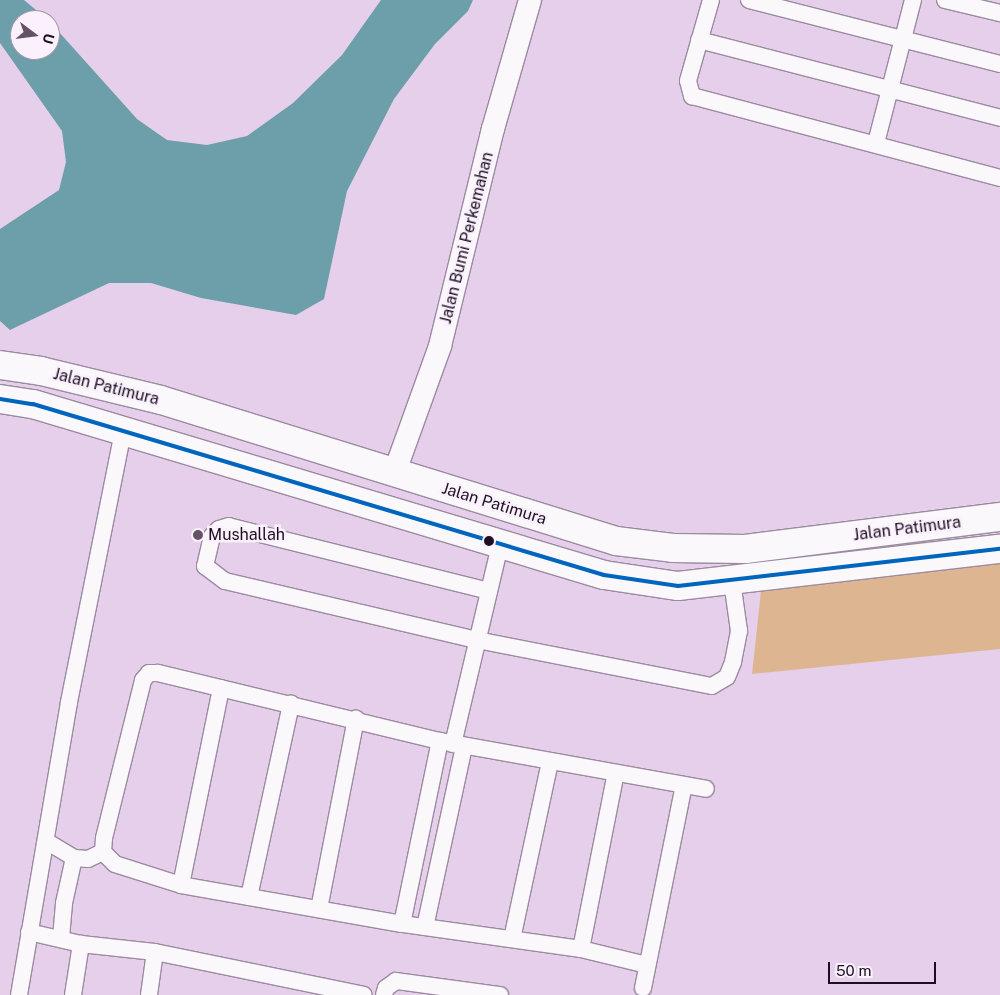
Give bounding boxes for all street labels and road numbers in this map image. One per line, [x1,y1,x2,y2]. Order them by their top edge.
street label: Jalan Bumi Perkemahan [436,150,498,326]
street label: Jalan Patimura [51,365,161,409]
street label: Jalan Patimura [439,479,549,529]
street label: Jalan Patimura [852,513,962,545]

